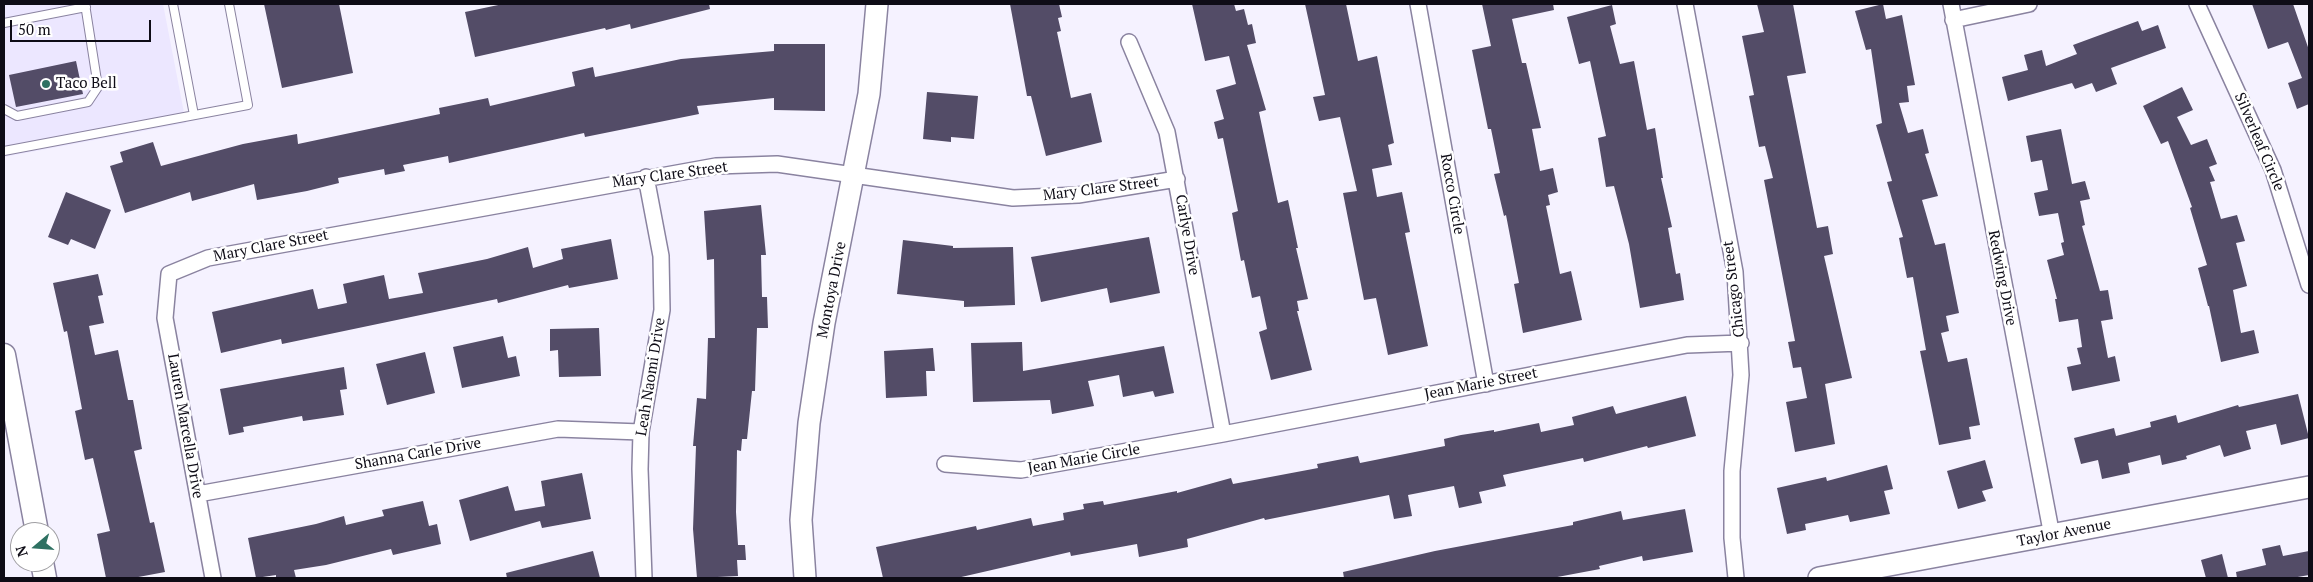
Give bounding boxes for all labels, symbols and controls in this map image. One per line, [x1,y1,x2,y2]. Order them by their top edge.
scale bar [12,10,154,42]
text: 50 m [18,19,51,39]
place label: Taco Bell [56,75,117,93]
marker: Taco Bell [40,78,52,90]
street label: Silverleaf Circle [2230,90,2288,194]
street label: Rocco Circle [1436,152,1468,236]
street label: Mary Clare Street [611,158,729,192]
street label: Mary Clare Street [1042,173,1160,205]
street label: Carlye Drive [1171,193,1203,277]
street label: Mary Clare Street [212,226,330,266]
street label: Redwing Drive [1984,229,2020,327]
street label: Montoya Drive [814,240,850,340]
street label: Chicago Street [1719,240,1749,338]
street label: Leah Naomi Drive [633,317,669,437]
street label: Lauren Marcella Drive [163,352,207,500]
street label: Jean Marie Street [1423,364,1539,404]
street label: Shanna Carle Drive [353,434,483,474]
street label: Jean Marie Circle [1026,440,1142,478]
street label: Taylor Avenue [2016,515,2112,551]
north arrow [10,522,60,572]
text: N [11,543,32,559]

